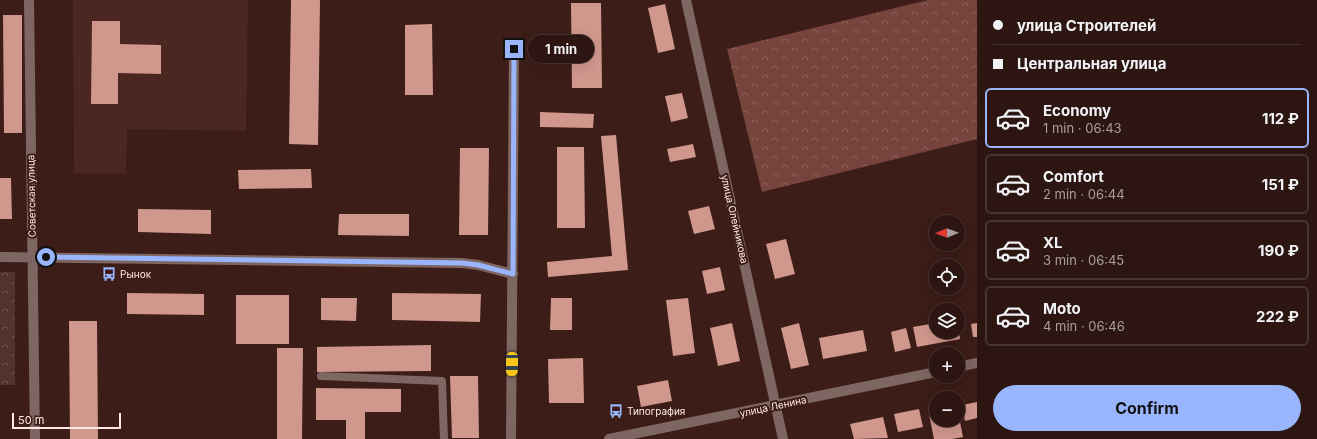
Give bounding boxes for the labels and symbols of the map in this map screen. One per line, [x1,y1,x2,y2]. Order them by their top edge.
callout: 1 min [528,35,594,63]
route end [505,40,523,58]
street label: Советская улица [24,155,38,237]
street label: улица Олейникова [719,173,751,265]
north arrow [929,215,965,251]
route start [37,248,55,266]
bus stop icon: Рынок [101,266,117,282]
place label: Рынок [120,268,152,280]
car [506,352,518,376]
street label: улица Ленина [739,393,807,419]
bus stop icon: Типография [608,403,624,419]
place label: Типография [627,405,685,417]
scale bar [12,411,121,430]

